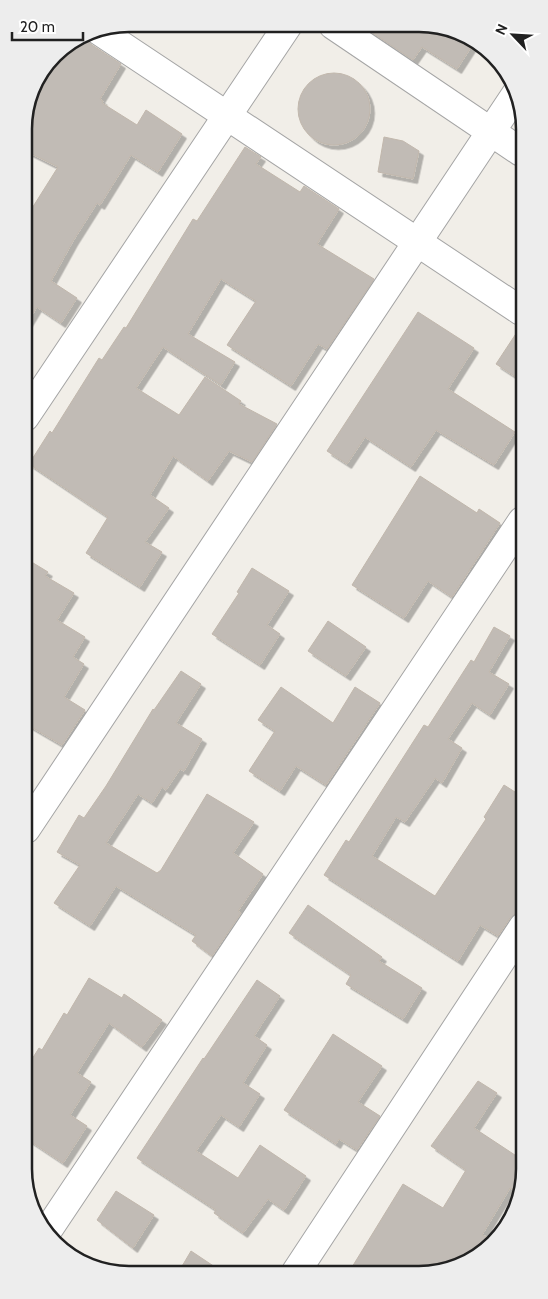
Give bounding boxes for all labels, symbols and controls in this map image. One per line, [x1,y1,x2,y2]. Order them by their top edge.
scale bar [12,10,84,42]
north arrow [488,10,538,60]
text: 20 m [20,18,55,36]
text: N [491,21,511,38]

